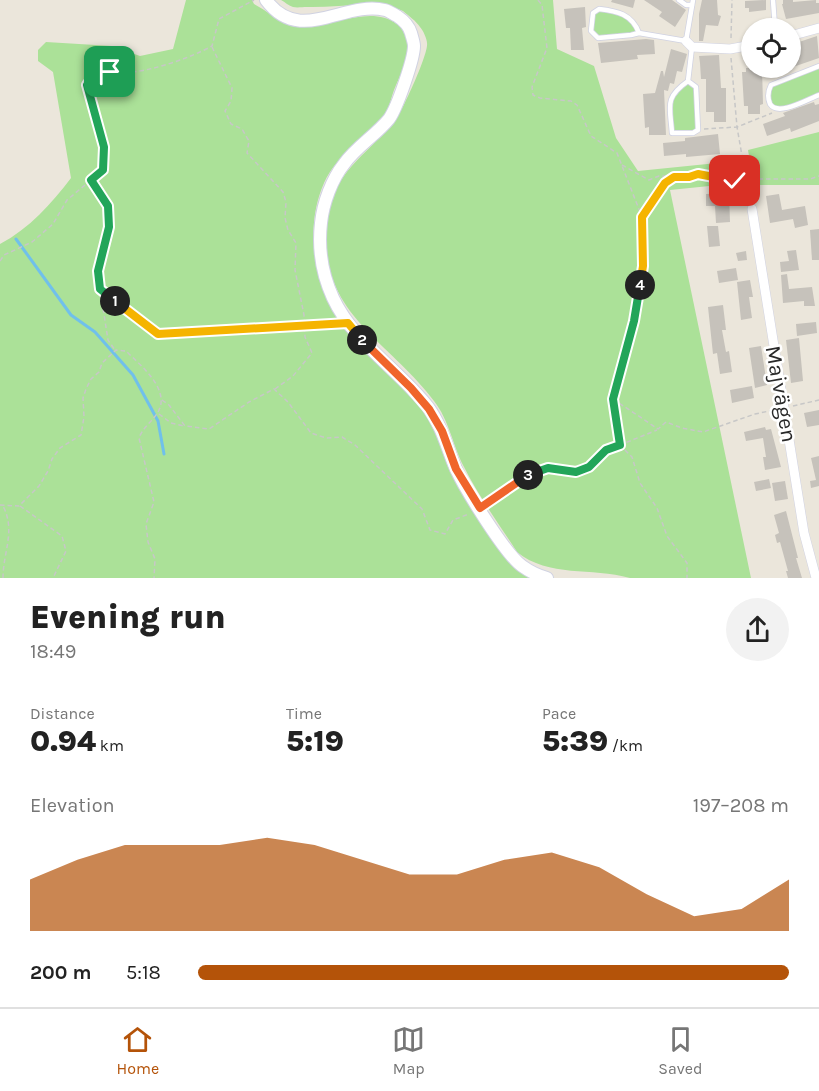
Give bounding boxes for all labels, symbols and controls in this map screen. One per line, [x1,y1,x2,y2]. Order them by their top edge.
map controls [741,18,801,78]
button: locate [741,18,801,78]
pin [84,46,135,97]
icon: arrive [93,55,126,88]
pin [709,155,760,206]
icon: check [718,164,751,197]
pin: 4 [625,270,655,300]
text: 4 [635,275,645,294]
pin: 1 [100,286,130,316]
text: 1 [112,291,118,310]
pin: 2 [347,325,377,355]
text: 2 [357,330,367,349]
street label: Majvägen [760,344,802,444]
pin: 3 [513,460,543,490]
text: 3 [523,465,533,484]
text: Evening run [30,598,226,636]
button: share [726,598,789,661]
text: 18:49 [30,640,76,663]
text: Distance [30,704,95,723]
text: Time [286,704,322,723]
text: Pace [542,704,576,723]
text: 0.94 [30,723,96,759]
text: 5:19 [286,723,344,759]
text: 5:39 [542,723,608,759]
text: km [96,736,124,755]
text: /km [608,736,643,755]
text: Elevation [30,794,115,817]
text: 197–208 m [693,794,789,817]
text: 200 m [30,961,91,984]
text: 5:18 [126,961,161,984]
tab: Home [117,1023,159,1078]
tab: Map [392,1023,425,1078]
tab: Saved [658,1023,702,1078]

